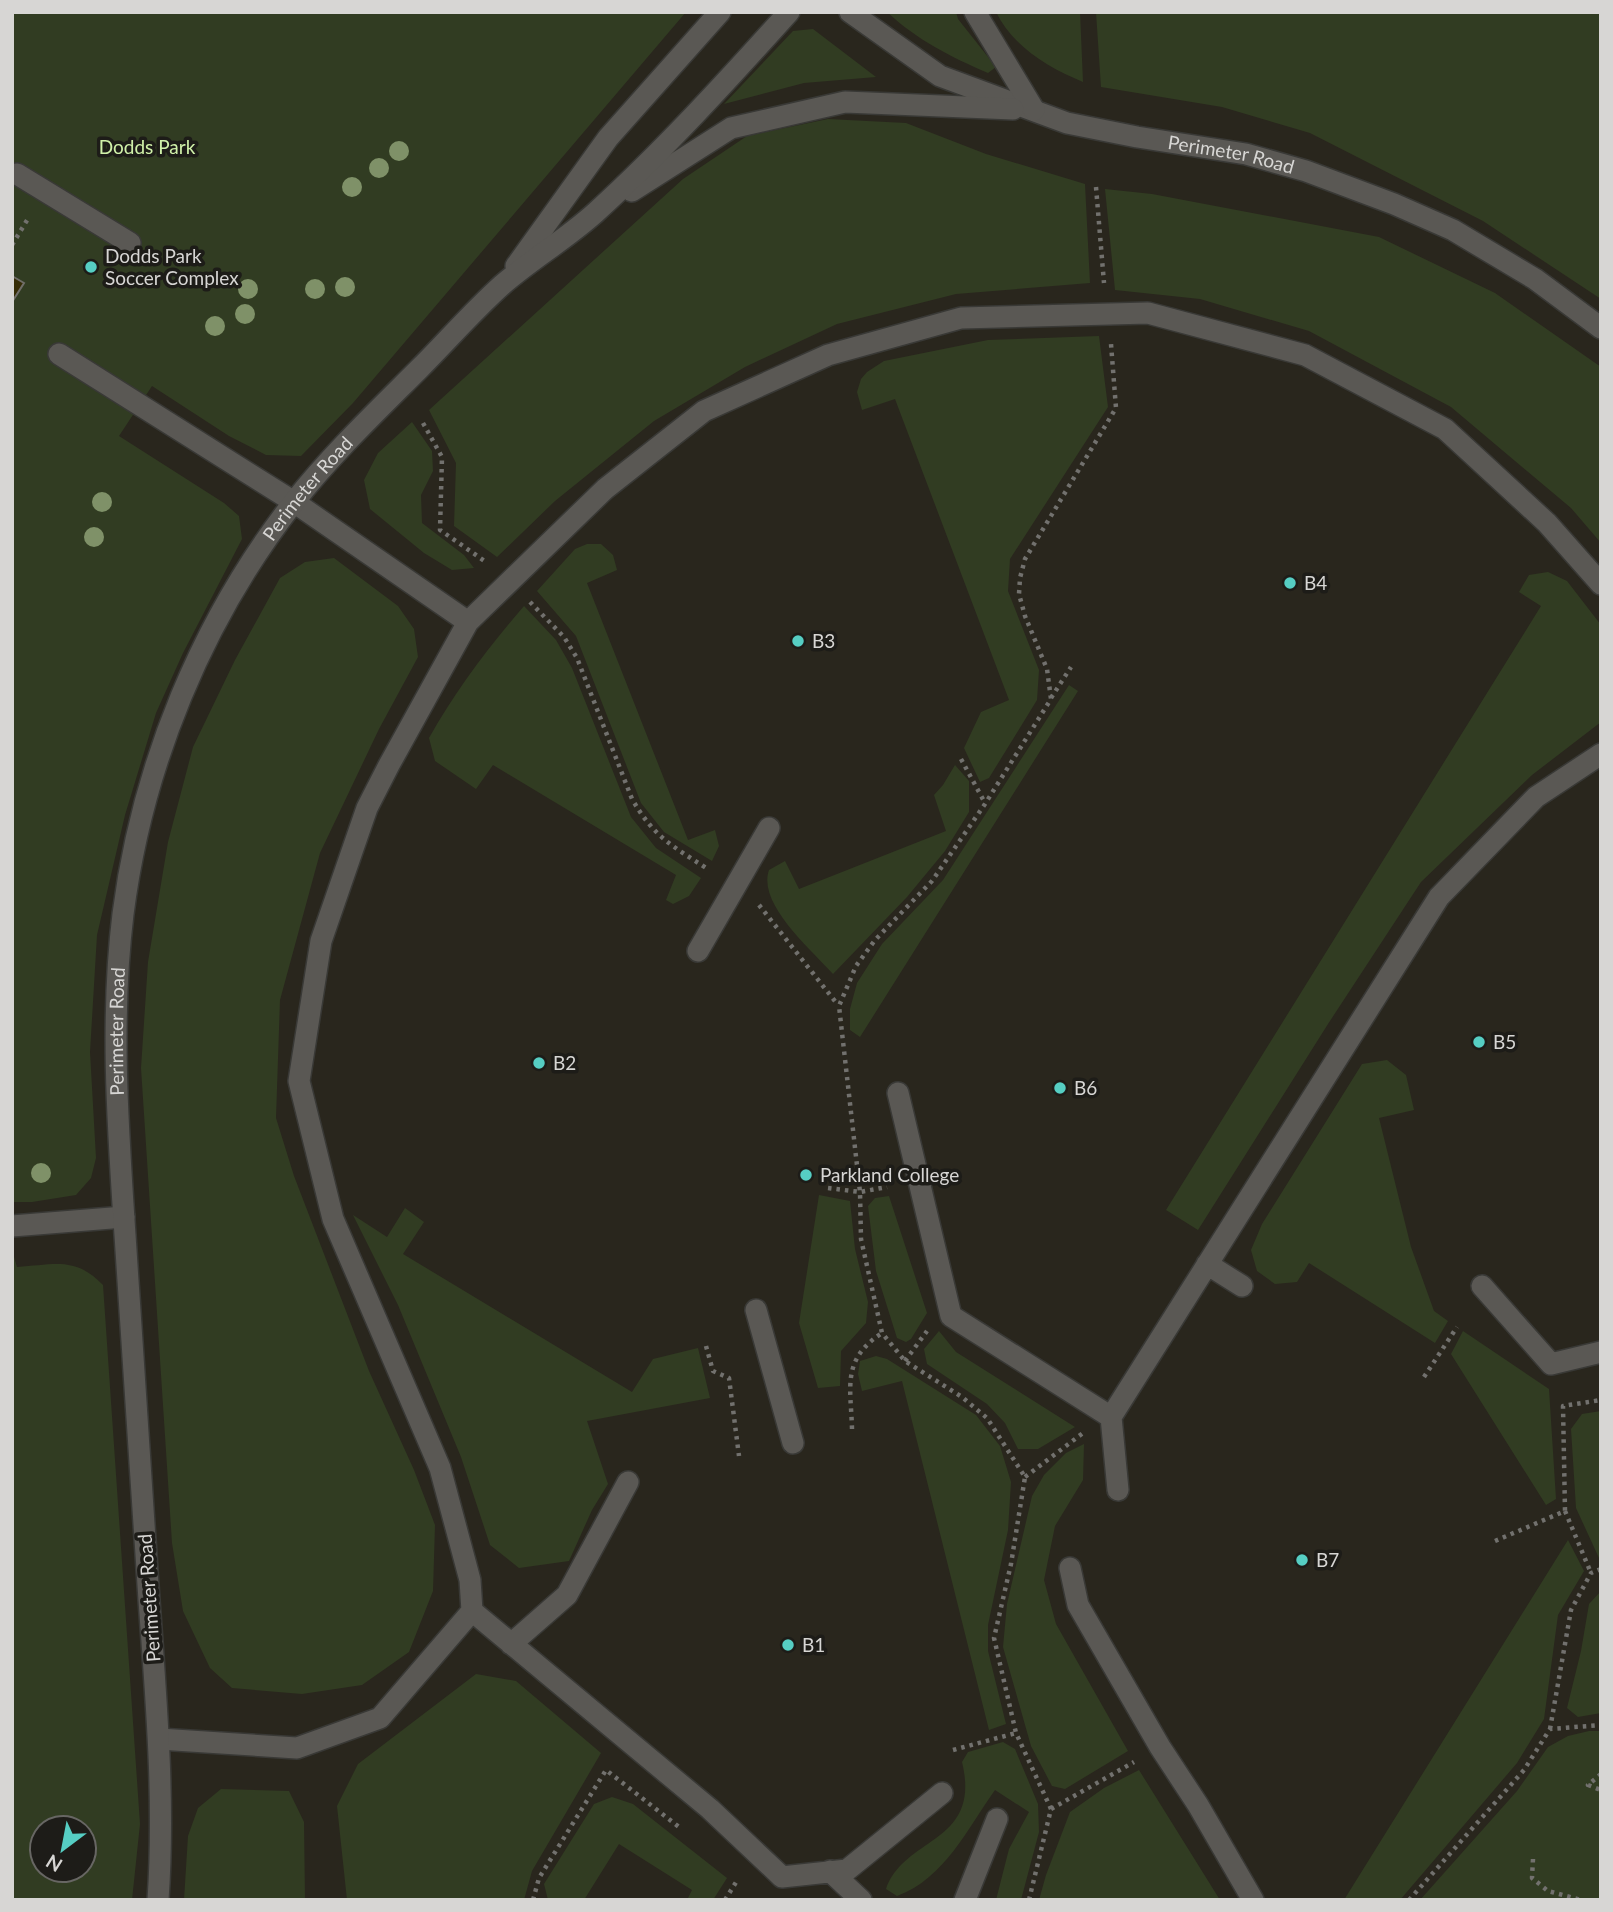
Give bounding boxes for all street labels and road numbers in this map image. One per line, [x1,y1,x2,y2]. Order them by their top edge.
street label: Perimeter Road [1166,130,1297,178]
street label: Perimeter Road [257,431,357,545]
street label: Perimeter Road [104,967,129,1096]
street label: Perimeter Road [133,1533,164,1663]

